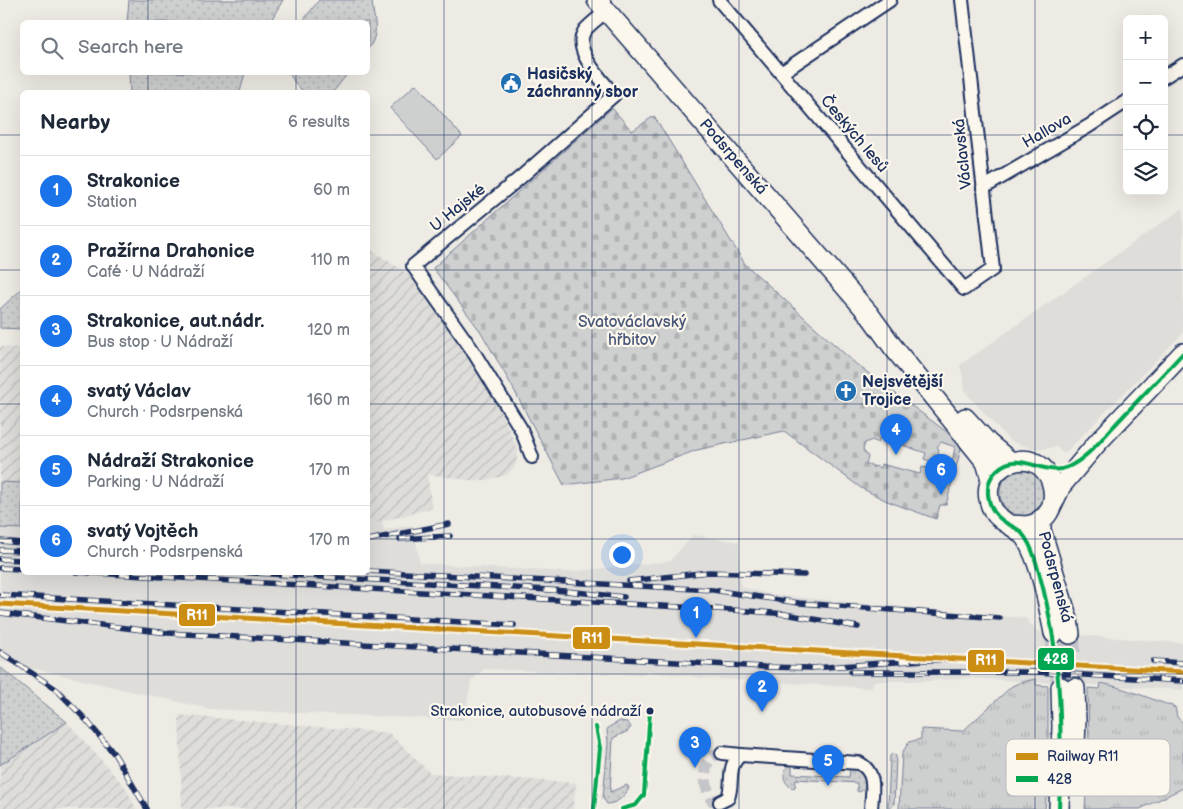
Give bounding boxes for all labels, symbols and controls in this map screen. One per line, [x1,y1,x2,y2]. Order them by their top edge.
map controls [1123,15,1168,195]
button: + [1123,15,1168,60]
search box [20,20,370,75]
icon: search [38,34,66,62]
text: Search here [78,36,183,59]
button: − [1123,60,1168,105]
place label: Hasičský záchranný sbor [527,65,639,102]
public building icon: Hasičský záchranný sbor [499,71,523,95]
street label: Českých lesů [816,90,893,177]
button: locate [1123,105,1168,150]
street label: Hallova [1019,109,1075,153]
text: Nearby [40,110,110,135]
text: 6 results [288,113,350,132]
street label: Podsrpenská [695,115,771,199]
street label: Václavská [950,118,976,190]
button: layers [1123,150,1168,195]
text: Strakonice [87,170,180,193]
street label: U Hajské [426,180,490,236]
text: 1 [53,181,59,200]
text: 60 m [313,181,350,200]
text: Station [87,193,137,212]
text: Pražírna Drahonice [87,240,255,263]
text: 2 [51,251,61,270]
text: 110 m [311,251,350,270]
text: Café · U Nádraží [87,263,204,282]
text: Strakonice, aut.nádr. [87,310,264,333]
park label: Svatováclavský hřbitov [578,313,687,350]
text: 3 [51,321,61,340]
text: 120 m [307,321,350,340]
text: Bus stop · U Nádraží [87,333,233,352]
place label: Nejsvětější Trojice [862,373,944,410]
church icon: Nejsvětější Trojice [834,379,858,403]
text: svatý Václav [87,380,191,403]
text: 4 [51,391,61,410]
text: 160 m [307,391,350,410]
text: Church · Podsrpenská [87,403,243,422]
pin: 4 [880,414,912,455]
text: Nádraží Strakonice [87,450,254,473]
pin: 6 [925,454,957,495]
text: 5 [51,461,61,480]
text: 170 m [309,461,350,480]
text: Parking · U Nádraží [87,473,224,492]
text: svatý Vojtěch [87,520,198,543]
street label: Podsrpenská [1034,529,1076,625]
text: 6 [51,531,61,550]
text: 170 m [309,531,350,550]
your location [609,542,635,568]
text: Church · Podsrpenská [87,543,243,562]
pin: 1 [680,597,712,638]
line badge: R11 [178,603,216,627]
text: R11 [186,607,208,624]
line badge: R11 [572,626,611,650]
text: R11 [581,630,603,647]
line badge: 428 [1037,647,1075,671]
line badge: R11 [967,649,1005,673]
text: 428 [1043,651,1069,668]
text: R11 [975,652,997,669]
pin: 2 [746,671,778,712]
place label: Strakonice, autobusové nádraží [430,702,641,721]
marker: Strakonice, autobusové nádraží [645,706,655,716]
pin: 3 [679,727,711,768]
legend [1006,739,1170,796]
pin: 5 [812,745,844,786]
text: Railway R11 [1047,748,1118,765]
text: 428 [1047,771,1072,788]

